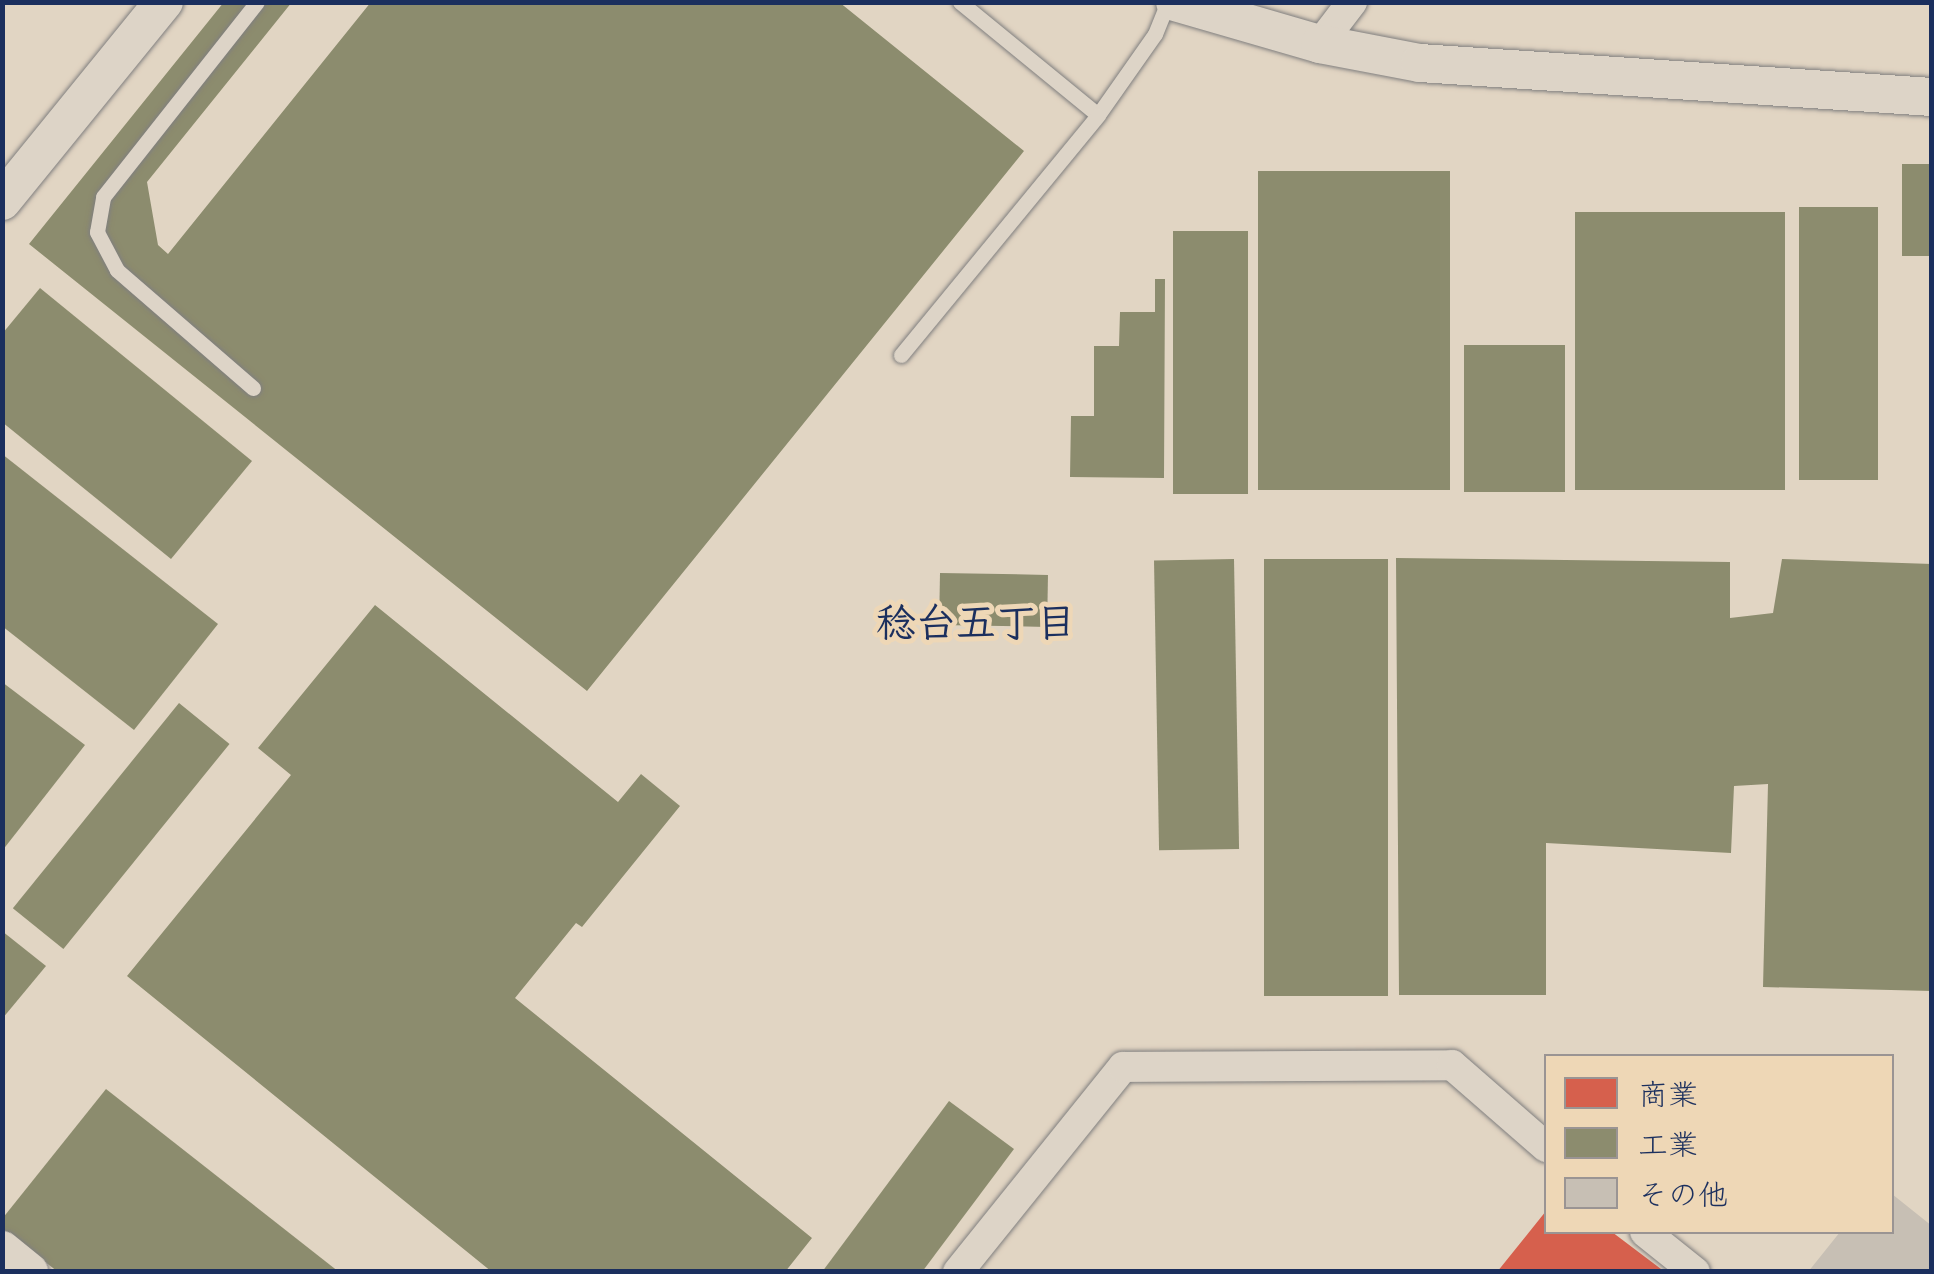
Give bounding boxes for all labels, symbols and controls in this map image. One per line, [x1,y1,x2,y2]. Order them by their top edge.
district label: 稔台五丁目 [876,601,1076,649]
legend [1544,1054,1894,1234]
text: 商業 [1638,1077,1698,1116]
text: 工業 [1638,1127,1698,1166]
text: その他 [1638,1177,1728,1216]

